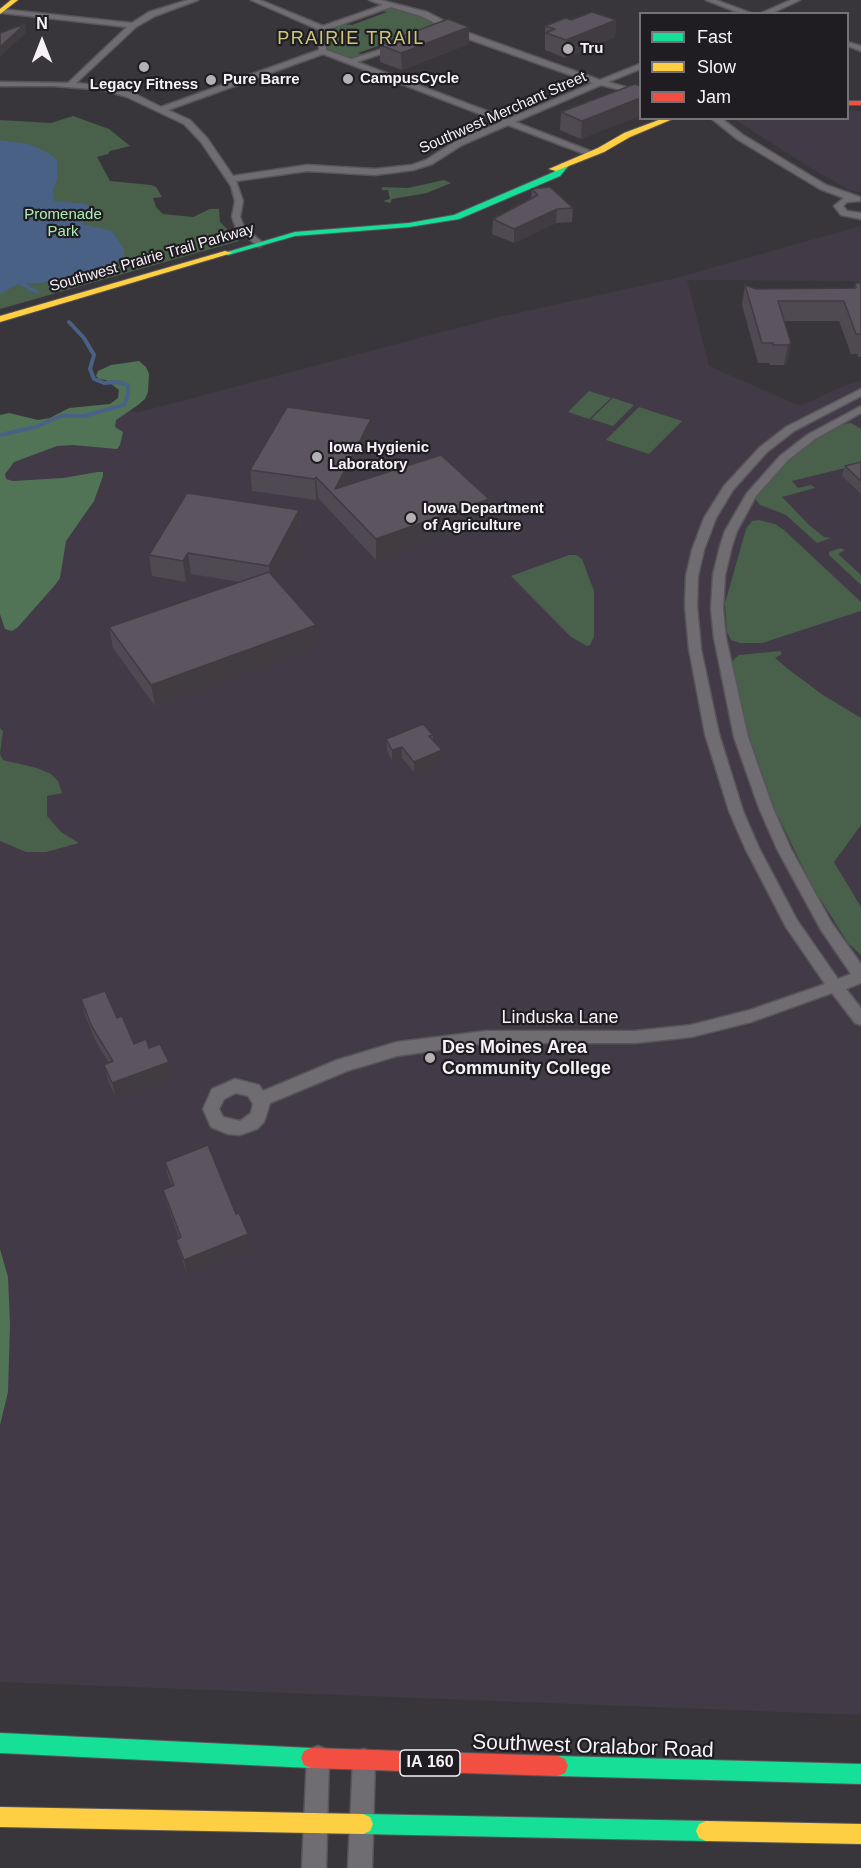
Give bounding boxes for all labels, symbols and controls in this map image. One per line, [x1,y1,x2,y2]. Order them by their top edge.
north arrow [12,12,72,72]
legend [639,12,849,120]
text: N [36,15,48,32]
text: Fast [697,27,732,47]
district label: PRAIRIE TRAIL [277,28,425,50]
place label: Tru [580,40,603,58]
marker: Tru [561,42,575,56]
text: Slow [697,57,736,77]
marker: Legacy Fitness [137,60,151,74]
street label: Southwest Merchant Street [417,68,589,158]
place label: CampusCycle [360,70,459,88]
place label: Pure Barre [223,71,300,89]
marker: CampusCycle [341,72,355,86]
marker: Pure Barre [204,73,218,87]
place label: Legacy Fitness [90,76,198,94]
text: Jam [697,87,731,107]
park label: Promenade Park [24,206,102,241]
street label: Southwest Prairie Trail Parkway [48,220,256,296]
place label: Iowa Hygienic Laboratory [329,439,429,474]
marker: Iowa Hygienic Laboratory [310,450,324,464]
place label: Iowa Department of Agriculture [423,500,544,535]
marker: Iowa Department of Agriculture [404,511,418,525]
street label: Linduska Lane [501,1007,619,1029]
place label: Des Moines Area Community College [442,1037,611,1080]
marker: Des Moines Area Community College [423,1051,437,1065]
street label: Southwest Oralabor Road [472,1730,714,1764]
road number: IA 160 [400,1750,460,1776]

